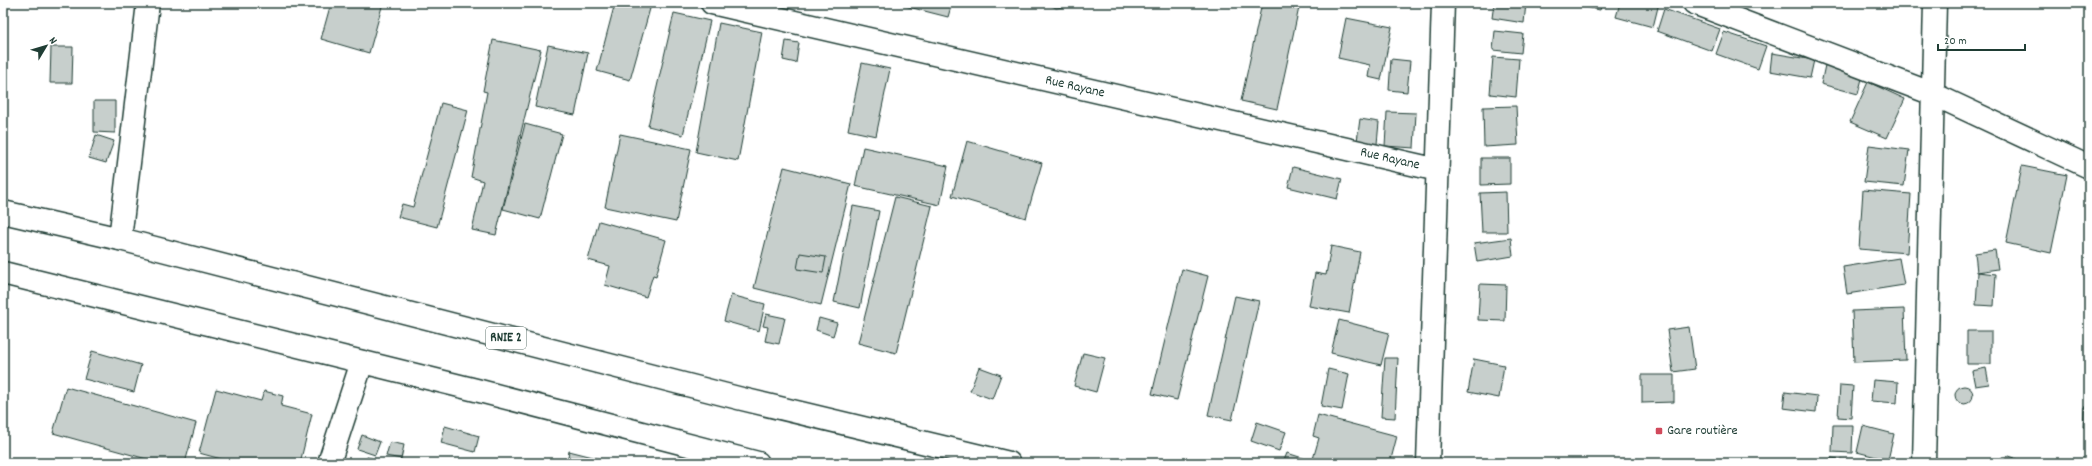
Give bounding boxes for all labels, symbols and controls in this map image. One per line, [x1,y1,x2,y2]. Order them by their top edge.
north arrow [26,26,66,66]
scale bar [1938,26,2025,52]
text: 20 m [1944,33,1967,50]
text: N [44,34,61,49]
street label: Rue Rayane [1043,70,1107,104]
street label: Rue Rayane [1358,142,1422,176]
road number: RNIE 2 [486,327,526,349]
place label: Gare routière [1667,421,1738,441]
marker: Gare routière [1654,426,1664,436]

